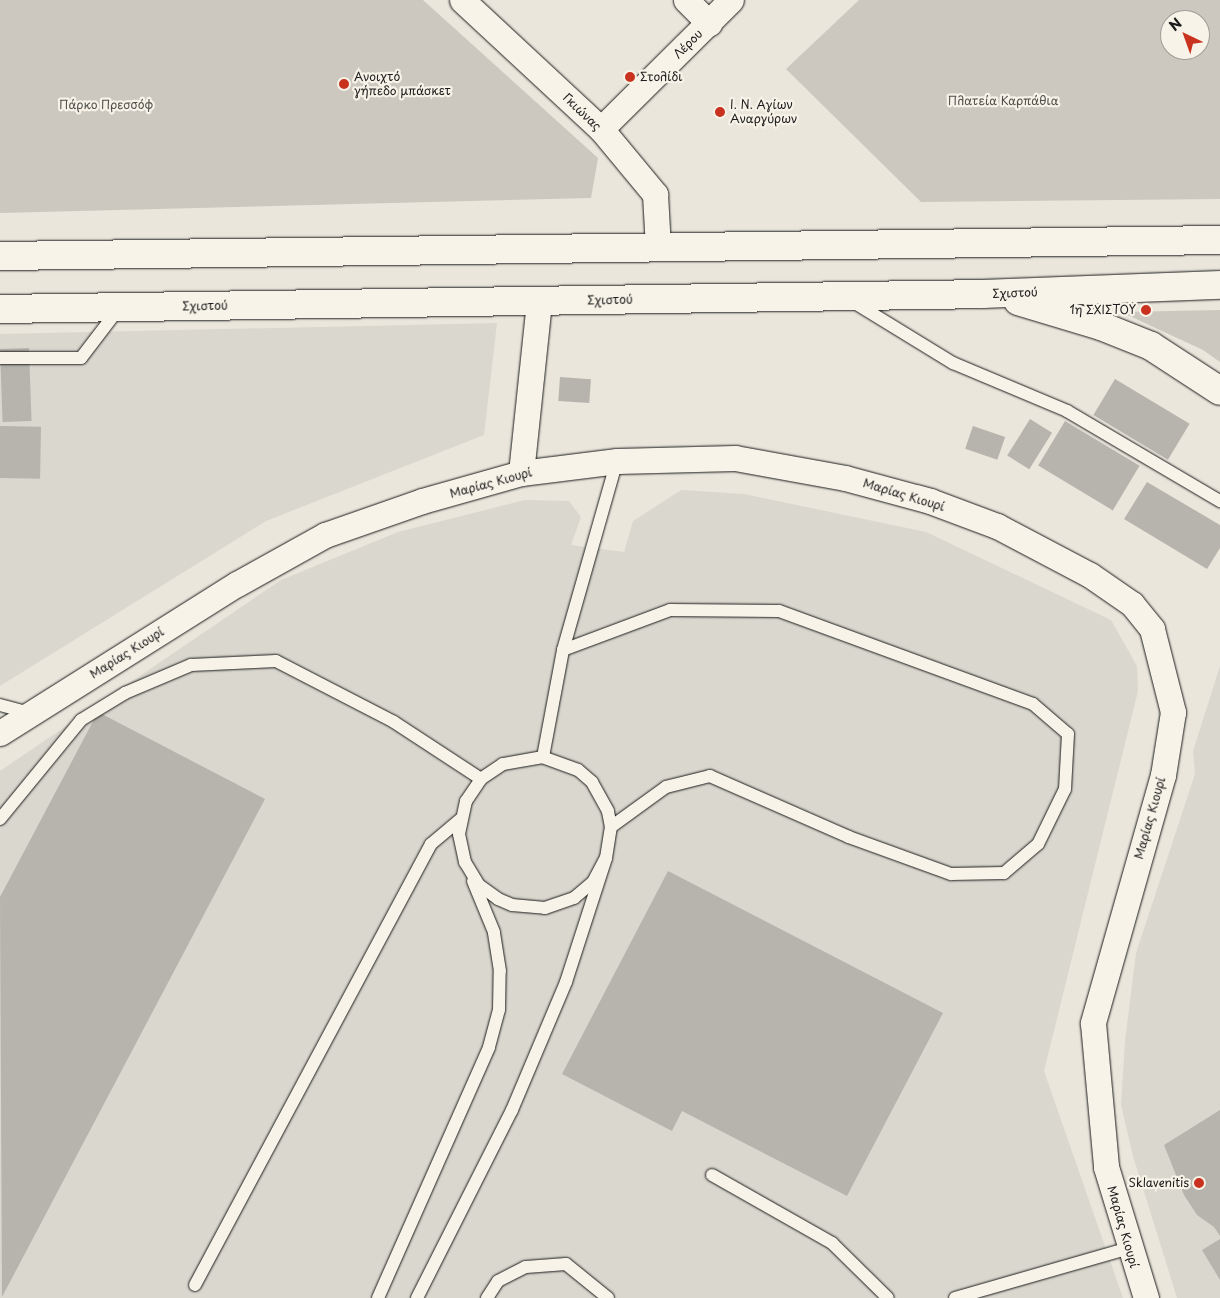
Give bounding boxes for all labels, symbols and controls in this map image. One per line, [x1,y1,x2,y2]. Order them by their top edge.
north arrow [1160,10,1210,60]
text: N [1164,13,1186,36]
street label: Λέρου [670,26,706,62]
place label: Ανοιχτό γήπεδο μπάσκετ [354,70,451,98]
place label: Στολίδι [640,70,683,84]
marker: Στολίδι [624,71,636,83]
marker: Ανοιχτό γήπεδο μπάσκετ [338,78,350,90]
street label: Γκιώνας [560,90,604,134]
park label: Πλατεία Καρπάθια [948,94,1058,108]
park label: Πάρκο Πρεσσόφ [59,98,153,112]
place label: Ι. Ν. Αγίων Αναργύρων [730,98,797,126]
marker: Ι. Ν. Αγίων Αναργύρων [714,106,726,118]
street label: Σχιστού [992,285,1038,301]
street label: Σχιστού [587,292,633,308]
street label: Σχιστού [182,298,228,314]
place label: 1η ΣΧΙΣΤΟΥ [1069,303,1136,317]
marker: 1η ΣΧΙΣΤΟΥ [1140,304,1152,316]
street label: Μαρίας Κιουρί [448,465,534,501]
street label: Μαρίας Κιουρί [861,476,947,514]
street label: Μαρίας Κιουρί [87,624,167,682]
street label: Μαρίας Κιουρί [1131,775,1169,861]
place label: Sklavenitis [1128,1176,1189,1190]
marker: Sklavenitis [1193,1177,1205,1189]
street label: Μαρίας Κιουρί [1104,1184,1142,1270]

